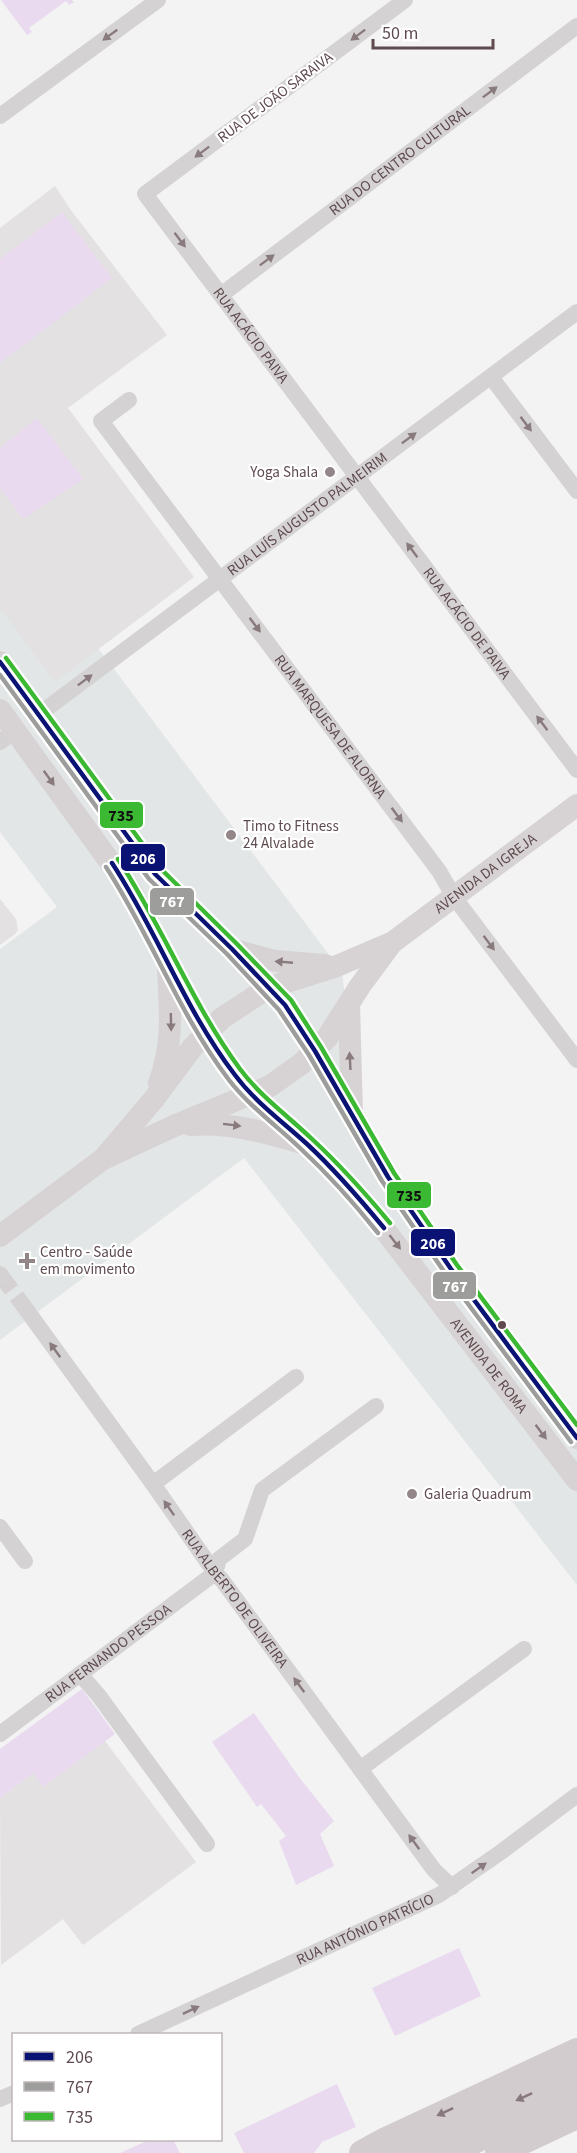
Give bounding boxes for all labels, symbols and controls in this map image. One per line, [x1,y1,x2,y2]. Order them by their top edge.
scale bar [373,12,493,50]
text: 50 m [382,21,418,46]
one-way arrow [103,28,118,40]
one-way arrow [350,29,366,41]
street label: RUA DE JOÃO SARAIVA [213,46,338,148]
one-way arrow [483,86,498,98]
street label: RUA DO CENTRO CULTURAL [325,100,475,221]
one-way arrow [194,145,209,157]
one-way arrow [174,232,186,248]
one-way arrow [260,254,275,266]
street label: RUA ACÁCIO PAIVA [208,283,294,388]
one-way arrow [520,415,532,431]
one-way arrow [402,432,417,444]
street label: RUA LUÍS AUGUSTO PALMEIRIM [223,447,392,581]
place label: Yoga Shala [249,462,318,483]
marker: Yoga Shala [323,465,337,479]
one-way arrow [406,542,419,558]
street label: RUA ACÁCIO DE PAIVA [418,563,516,685]
one-way arrow [249,617,261,633]
street label: RUA MARQUESA DE ALORNA [269,650,392,804]
one-way arrow [77,674,92,686]
one-way arrow [536,715,548,731]
one-way arrow [43,770,56,786]
line badge: 735 [99,801,144,829]
text: 735 [108,805,134,827]
one-way arrow [391,807,403,823]
place label: Timo to Fitness 24 Alvalade [243,816,339,854]
marker: Timo to Fitness 24 Alvalade [224,828,238,842]
street label: AVENIDA DA IGREJA [430,828,542,919]
line badge: 206 [120,843,166,872]
text: 206 [130,848,156,870]
line badge: 767 [149,887,195,916]
text: 767 [159,891,185,913]
one-way arrow [483,936,495,951]
one-way arrow [274,957,293,967]
one-way arrow [166,1012,175,1031]
one-way arrow [345,1051,354,1070]
one-way arrow [223,1121,242,1130]
line badge: 735 [386,1181,432,1209]
text: 735 [396,1185,422,1207]
line badge: 206 [410,1228,456,1257]
text: 206 [420,1233,446,1255]
one-way arrow [388,1234,401,1250]
place label: Centro - Saúde em movimento [40,1242,135,1280]
marker: Centro - Saúde em movimento [18,1252,36,1270]
line badge: 767 [432,1271,477,1300]
text: 767 [442,1276,468,1298]
street label: AVENIDA DE ROMA [445,1314,533,1419]
unlabelled marker [496,1319,508,1331]
one-way arrow [49,1342,61,1358]
one-way arrow [534,1424,547,1440]
place label: Galeria Quadrum [424,1484,531,1505]
marker: Galeria Quadrum [405,1487,419,1501]
one-way arrow [163,1500,175,1516]
street label: RUA ALBERTO DE OLIVEIRA [176,1525,293,1673]
street label: RUA FERNANDO PESSOA [41,1599,177,1708]
one-way arrow [293,1678,305,1694]
one-way arrow [408,1835,420,1851]
one-way arrow [470,1862,486,1874]
street label: RUA ANTÓNIO PATRÍCIO [293,1889,437,1971]
one-way arrow [183,2005,200,2014]
legend [12,2033,222,2141]
text: 206 [66,2045,93,2070]
text: 767 [66,2075,93,2100]
one-way arrow [515,2093,532,2102]
text: 735 [66,2105,93,2130]
one-way arrow [436,2108,453,2117]

